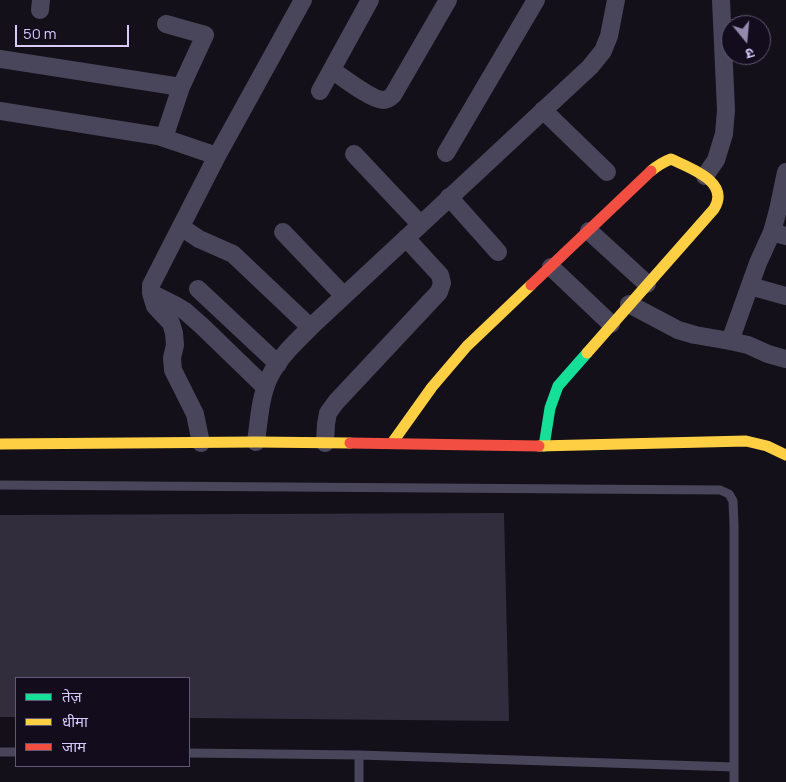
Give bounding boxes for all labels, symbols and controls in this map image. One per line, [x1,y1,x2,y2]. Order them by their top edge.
scale bar [18,15,131,47]
north arrow [721,15,771,65]
text: 50 m [23,23,57,44]
text: उ [744,44,757,64]
legend [15,677,190,767]
text: तेज़ [62,686,82,707]
text: धीमा [62,711,88,732]
text: जाम [62,736,86,757]

